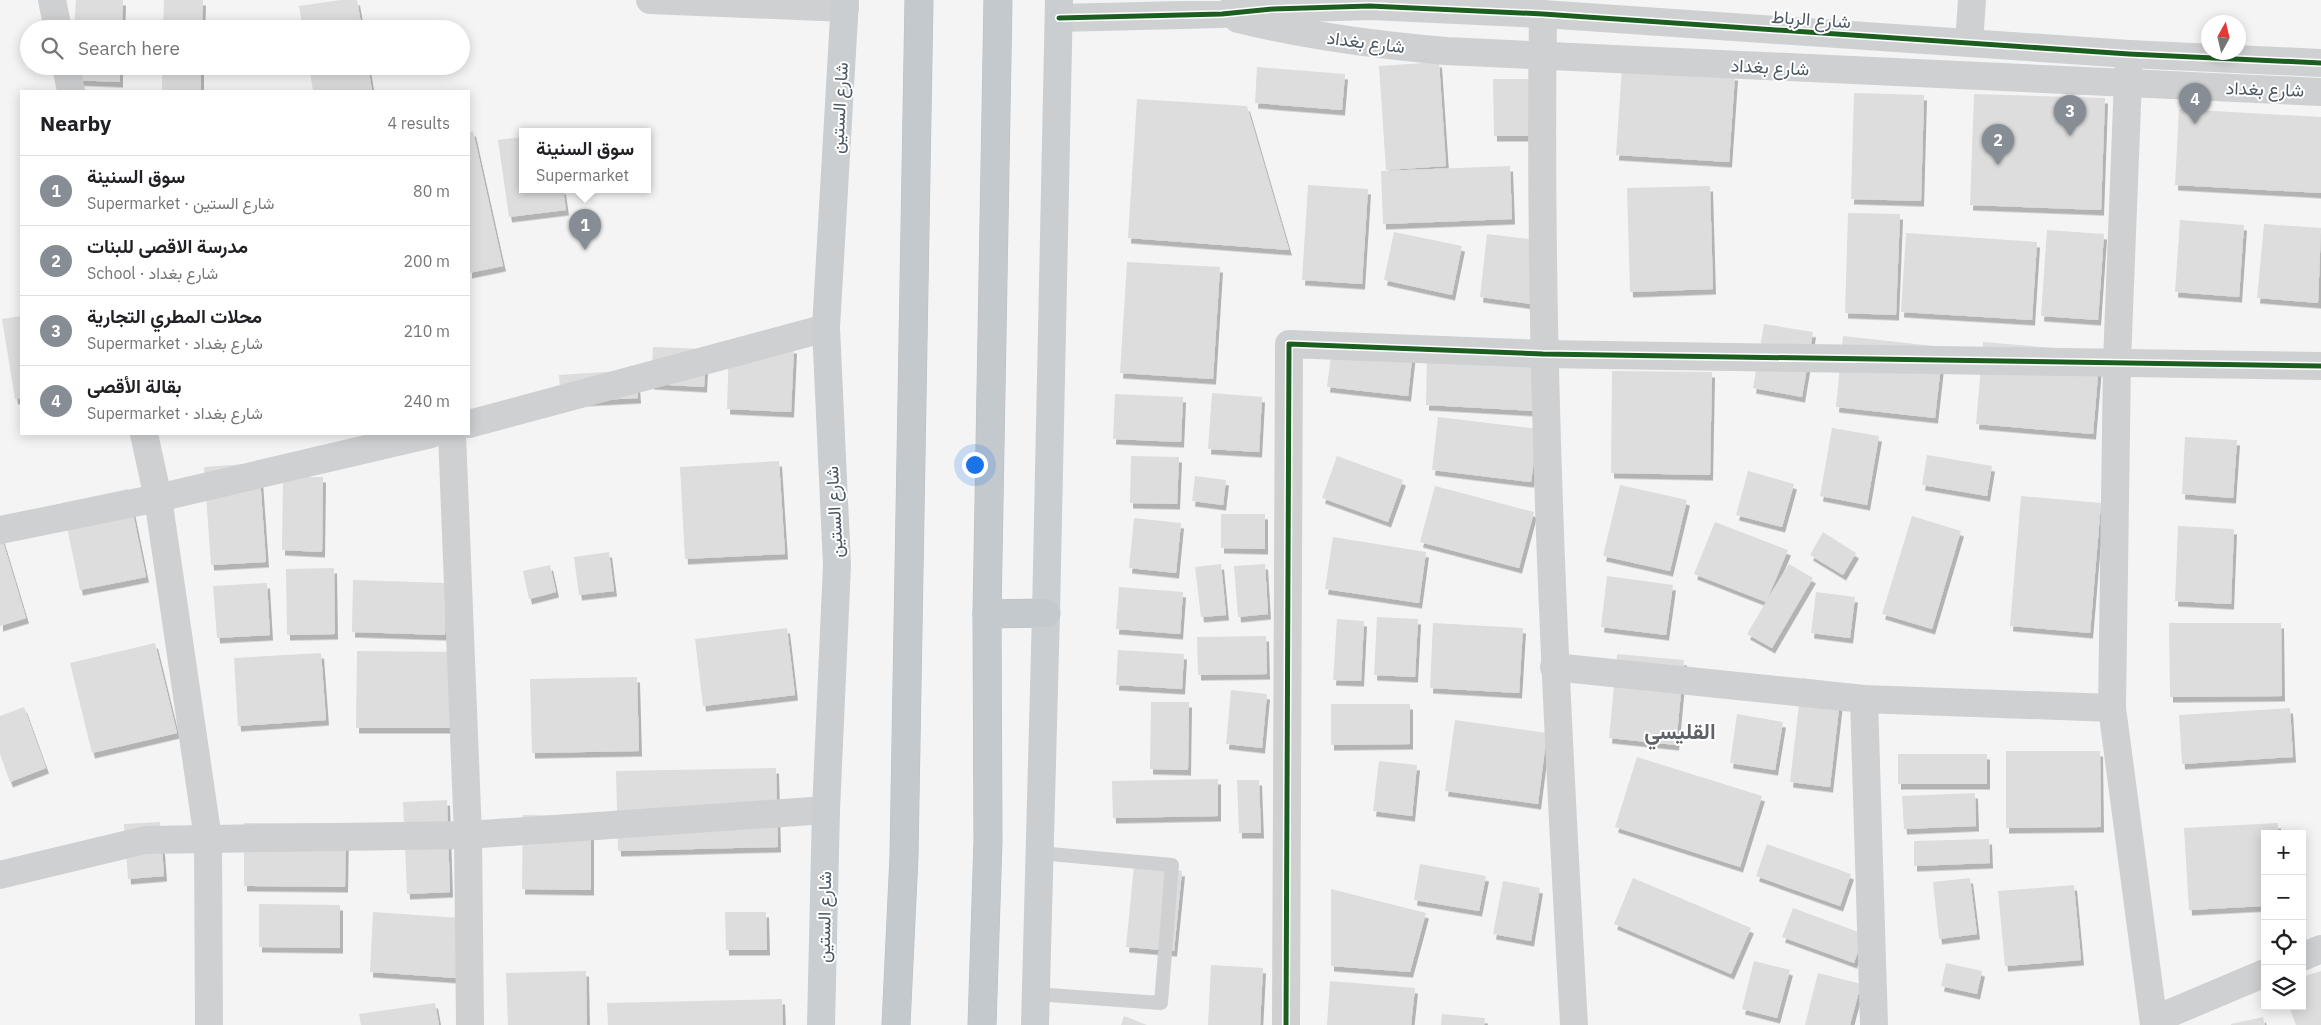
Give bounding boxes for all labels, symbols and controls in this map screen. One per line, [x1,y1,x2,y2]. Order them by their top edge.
street label: شارع الرباط [1770,5,1852,34]
north arrow [2201,15,2246,60]
search box [20,20,470,75]
street label: شارع بغداد [1326,26,1406,59]
icon: search [38,34,66,62]
text: Search here [78,36,180,60]
street label: شارع بغداد [1730,53,1810,82]
street label: شارع الستين [825,62,854,154]
street label: شارع بغداد [2225,76,2305,103]
pin: 4 [2179,83,2211,124]
pin: 3 [2054,95,2086,136]
text: Nearby [40,109,111,137]
text: 4 results [387,113,450,133]
pin: 2 [1982,124,2014,165]
popup [519,128,651,193]
text: سوق السنينة [536,136,634,160]
text: سوق السنينة [87,164,185,188]
text: Supermarket [536,165,629,185]
text: 1 [51,181,61,201]
text: 80 m [413,181,450,201]
text: Supermarket · شارع الستين [87,193,274,213]
pin: 1 [569,209,601,250]
text: مدرسة الاقصى للبنات [87,234,248,258]
text: 2 [51,251,61,271]
text: 200 m [403,251,450,271]
text: School · شارع بغداد [87,263,218,283]
text: محلات المطري التجارية [87,304,262,328]
text: 3 [51,321,61,341]
text: 210 m [403,321,450,341]
text: Supermarket · شارع بغداد [87,333,263,353]
text: بقالة الأقصى [87,374,182,398]
text: 4 [51,391,61,411]
text: 240 m [403,391,450,411]
text: Supermarket · شارع بغداد [87,403,263,423]
your location [962,452,988,478]
street label: شارع الستين [820,466,849,558]
district label: القليسي [1644,716,1716,750]
map controls [2261,830,2306,1010]
button: + [2261,830,2306,875]
street label: شارع الستين [812,871,837,963]
button: − [2261,875,2306,920]
button: locate [2261,920,2306,965]
button: layers [2261,965,2306,1010]

